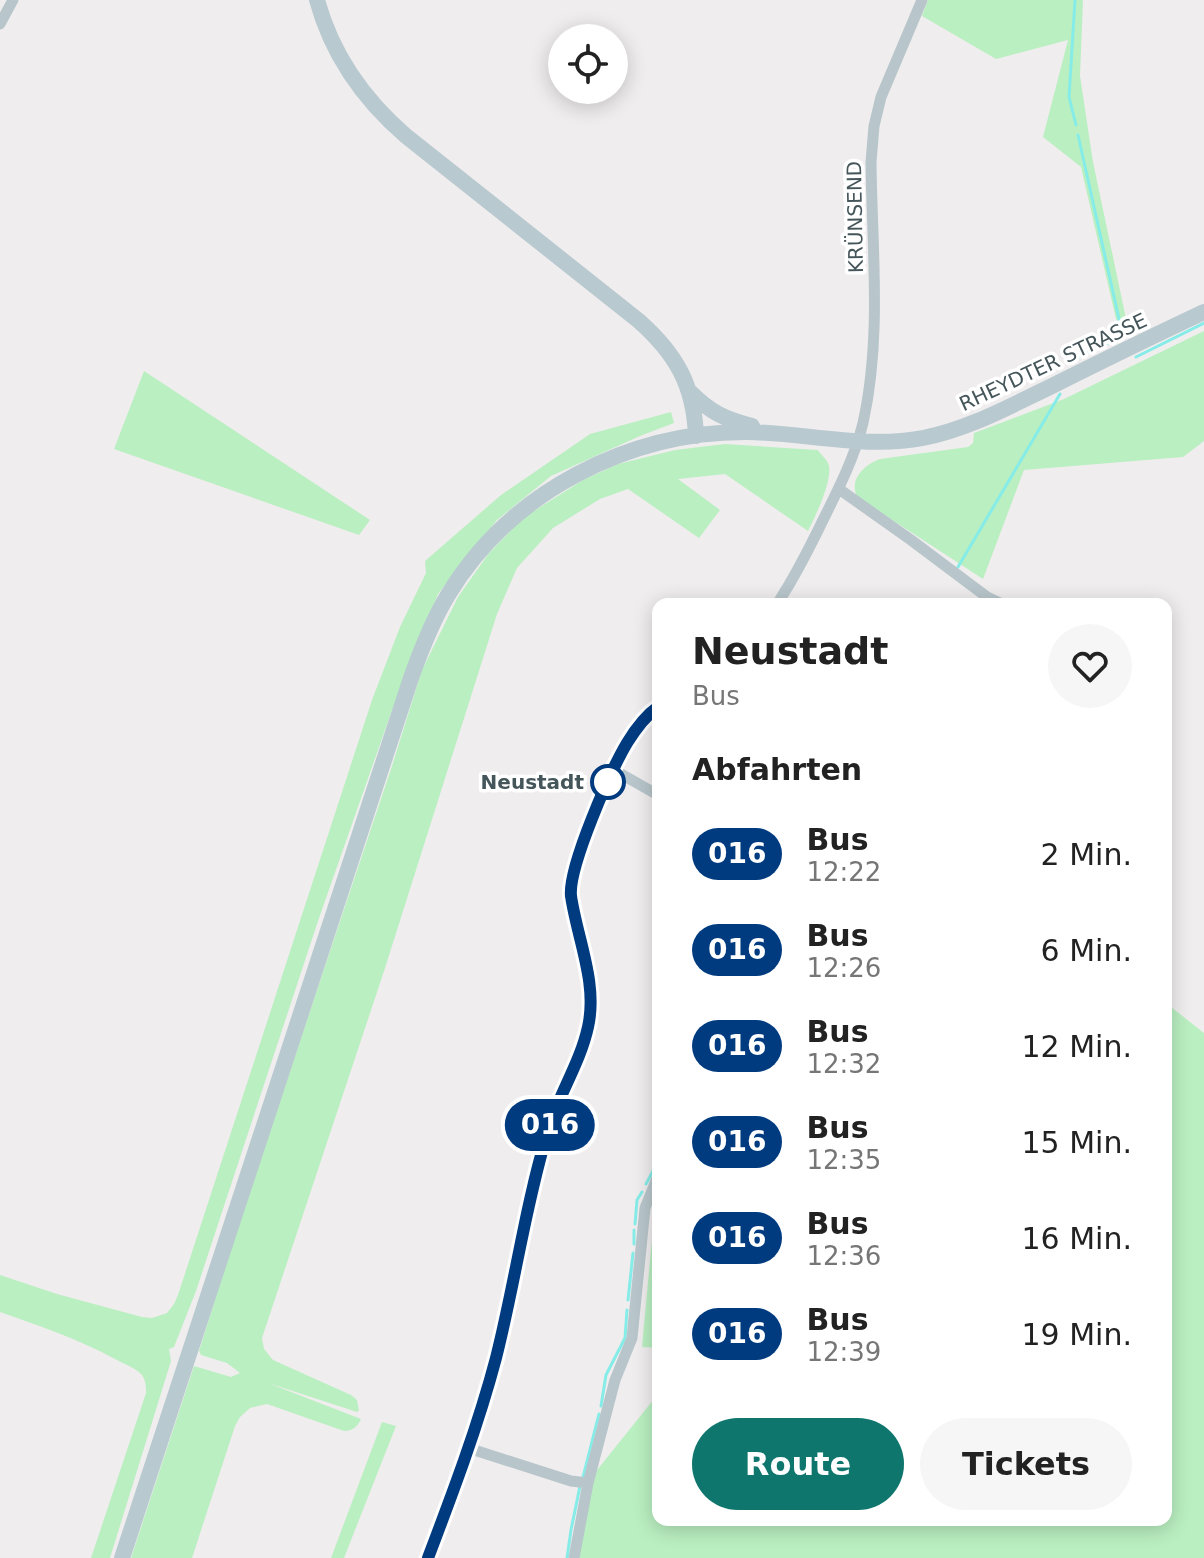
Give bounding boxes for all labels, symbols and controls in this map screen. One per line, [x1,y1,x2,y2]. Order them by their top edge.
map controls [548,24,628,104]
button: locate [548,24,628,104]
street label: KRÜNSEND [842,161,868,273]
street label: RHEYDTER STRASSE [955,308,1151,416]
button: heart [1048,624,1132,708]
text: Neustadt [692,629,888,673]
text: Bus [692,681,740,711]
text: Abfahrten [692,752,862,787]
marker: Neustadt [591,765,625,799]
place label: Neustadt [481,770,584,794]
text: Bus [806,822,869,857]
text: 016 [708,837,766,870]
text: 2 Min. [1041,837,1132,872]
text: 12:22 [806,857,881,887]
text: Bus [806,918,869,953]
text: 016 [708,933,766,966]
text: 6 Min. [1041,933,1132,968]
text: 12:26 [806,953,881,983]
text: Bus [806,1014,869,1049]
text: 016 [708,1029,766,1062]
text: 12 Min. [1022,1029,1132,1064]
text: 12:32 [806,1049,881,1079]
line badge: 016 [504,1099,596,1151]
text: 016 [521,1108,579,1141]
text: Bus [806,1110,869,1145]
text: 016 [708,1125,766,1158]
text: 15 Min. [1022,1125,1132,1160]
text: 12:35 [806,1145,881,1175]
text: Bus [806,1206,869,1241]
text: 016 [708,1221,766,1254]
text: 16 Min. [1022,1221,1132,1256]
text: 12:36 [806,1241,881,1271]
text: Bus [806,1302,869,1337]
text: 016 [708,1317,766,1350]
text: 19 Min. [1022,1317,1132,1352]
text: 12:39 [806,1337,881,1367]
button: Route [692,1418,904,1510]
button: Tickets [920,1418,1132,1510]

